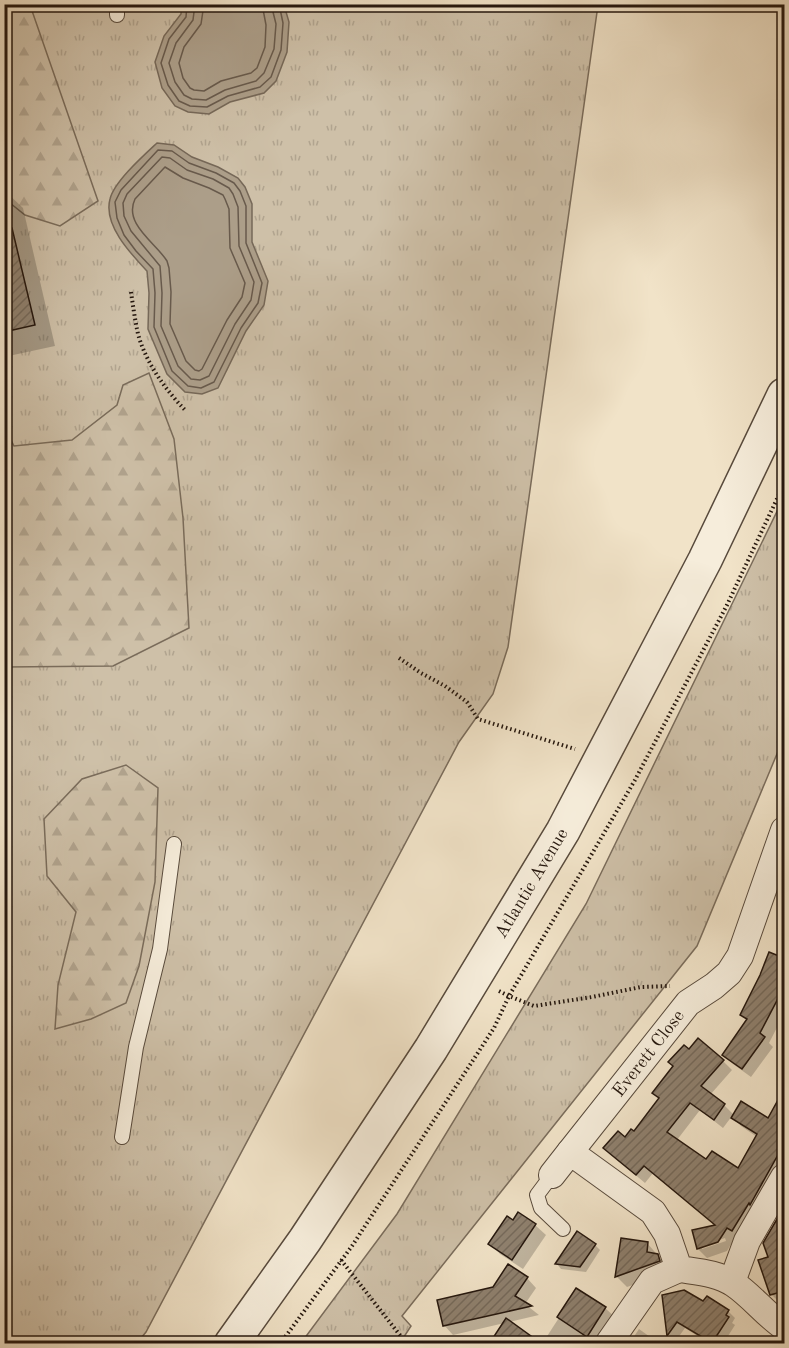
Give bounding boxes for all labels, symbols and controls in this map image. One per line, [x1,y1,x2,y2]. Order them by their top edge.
street label: Atlantic Avenue [492,825,572,942]
street label: Everett Close [609,1007,688,1100]

